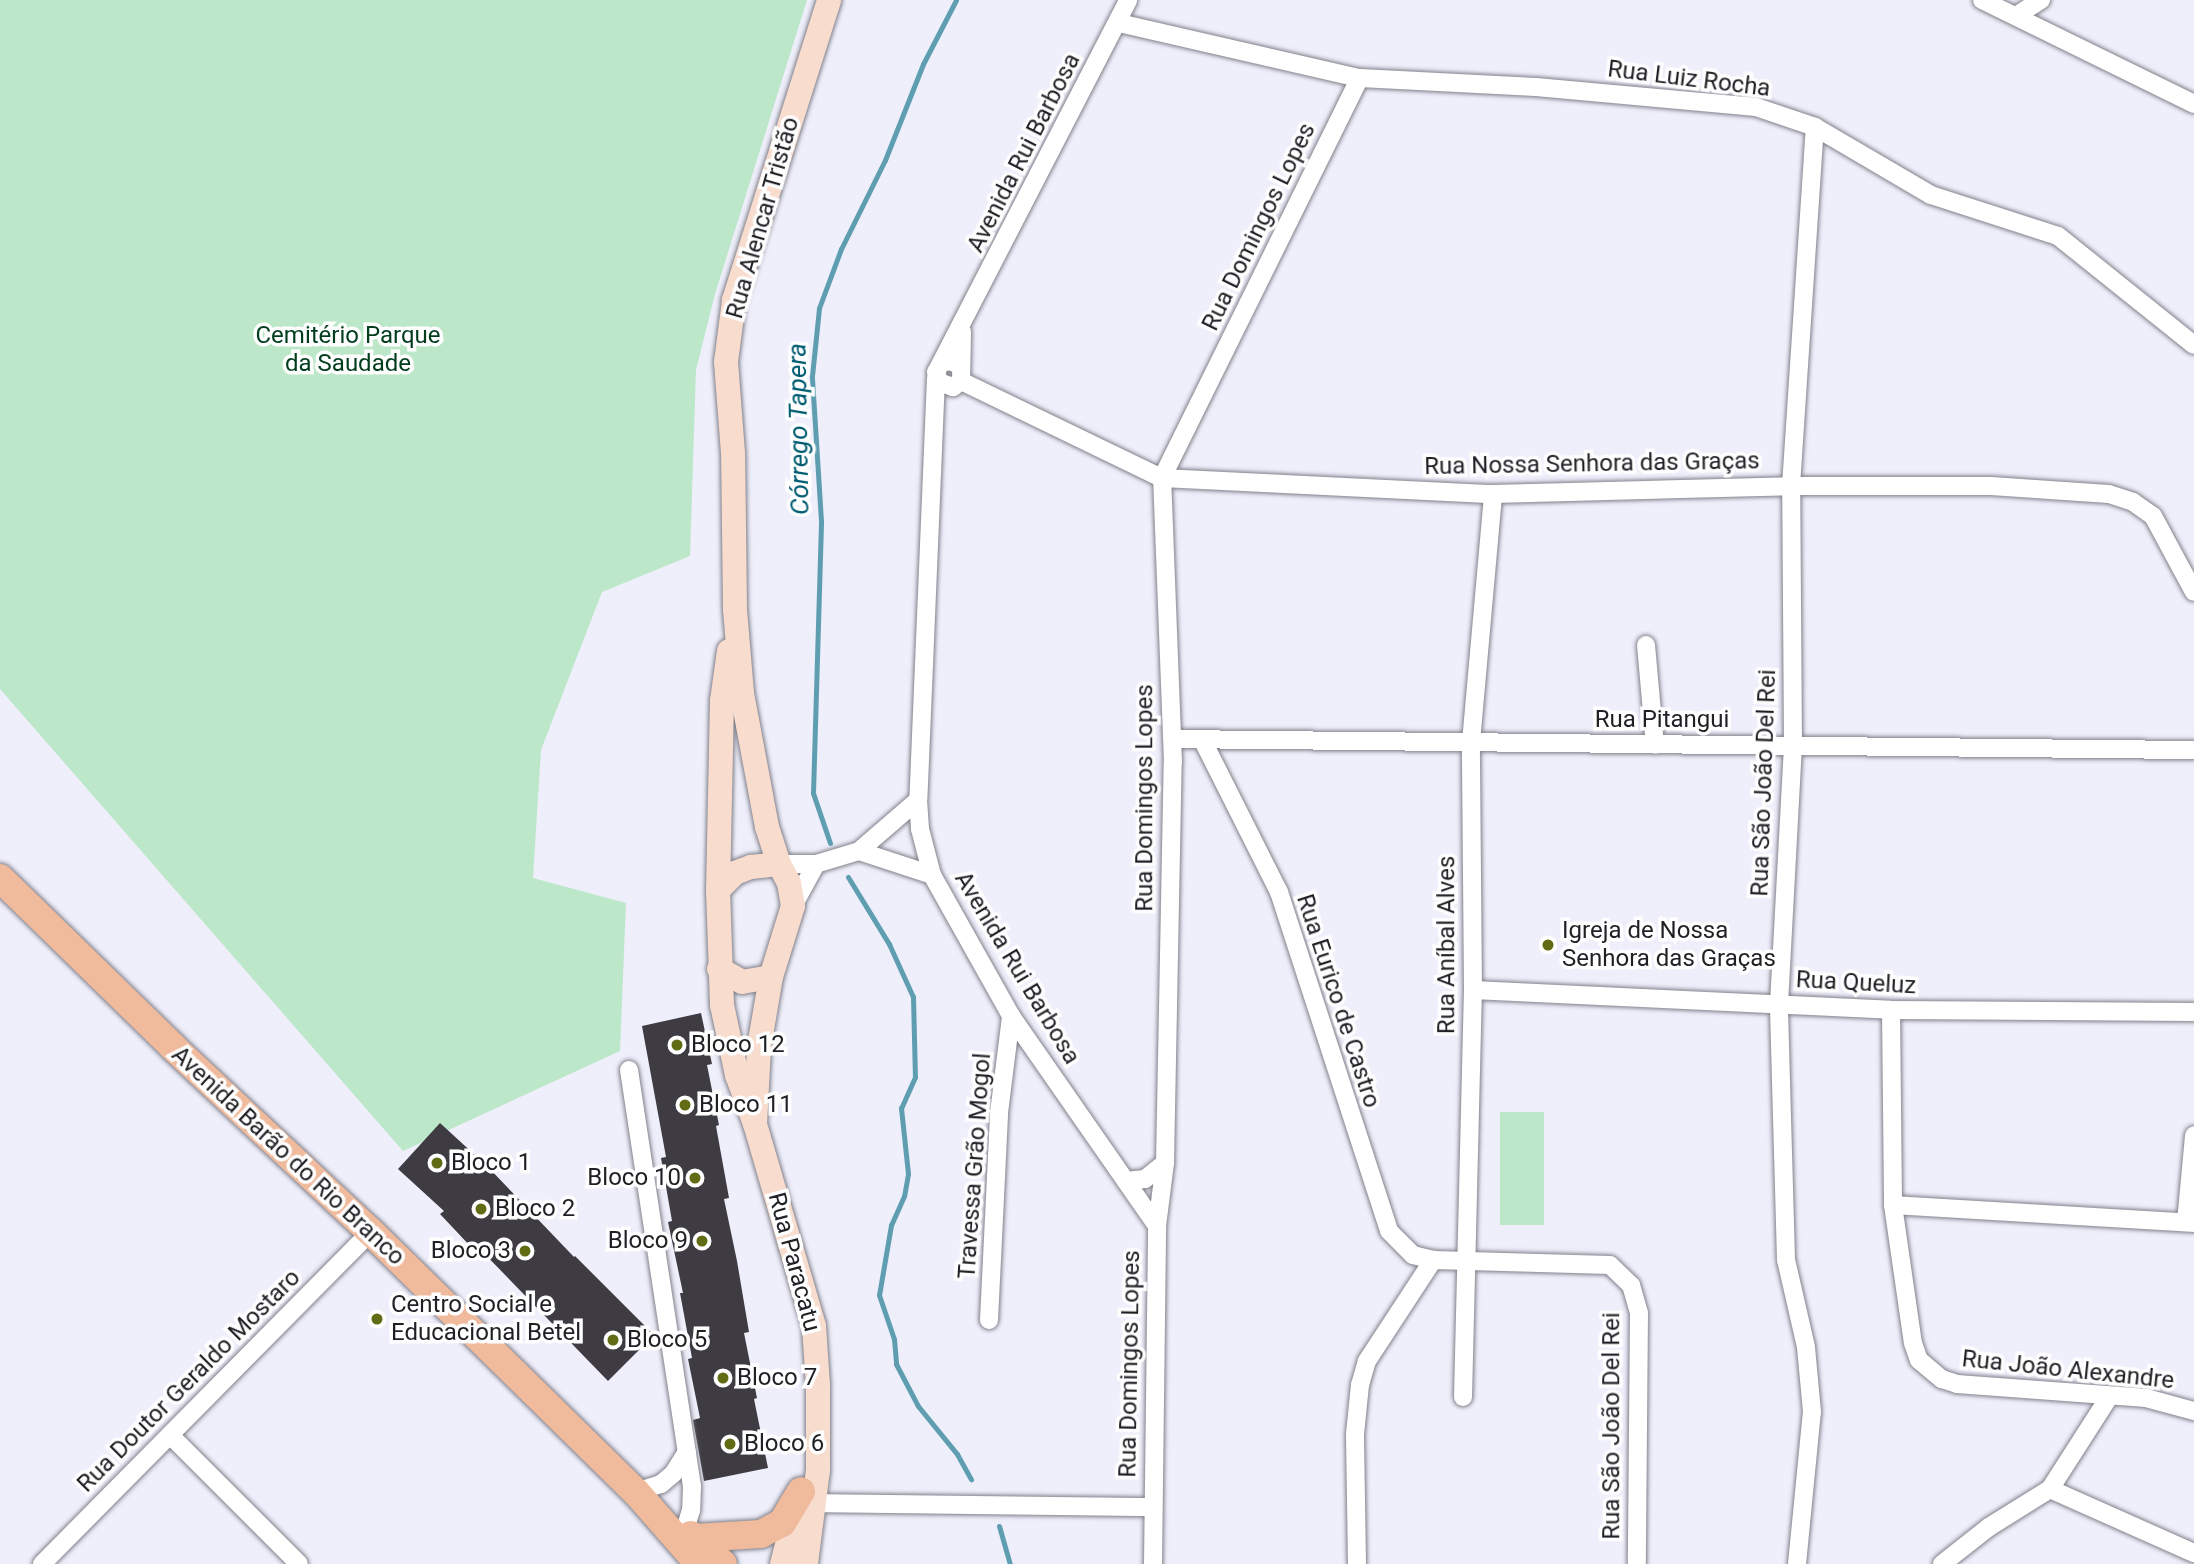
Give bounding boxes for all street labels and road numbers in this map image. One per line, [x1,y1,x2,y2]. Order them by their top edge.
street label: Avenida Rui Barbosa [961,49,1087,257]
street label: Rua Luiz Rocha [1606,55,1772,103]
street label: Rua Alencar Tristão [720,114,806,322]
street label: Rua Domingos Lopes [1196,119,1322,335]
street label: Rua Nossa Senhora das Graças [1424,447,1760,481]
street label: Rua São João Del Rei [1746,669,1782,897]
street label: Rua Domingos Lopes [1131,684,1159,912]
street label: Rua Pitangui [1595,706,1729,734]
street label: Rua Aníbal Alves [1433,856,1461,1034]
street label: Avenida Rui Barbosa [948,867,1086,1069]
street label: Rua Eurico de Castro [1290,891,1386,1111]
street label: Rua Queluz [1795,965,1917,1001]
street label: Avenida Barão do Rio Branco [166,1040,410,1272]
street label: Travessa Grão Mogol [953,1052,997,1280]
street label: Rua Paracatu [762,1189,826,1335]
street label: Rua Domingos Lopes [1114,1250,1146,1478]
street label: Rua Doutor Geraldo Mostaro [72,1264,306,1498]
street label: Rua São João Del Rei [1598,1312,1626,1540]
street label: Rua João Alexandre [1960,1345,2176,1395]

